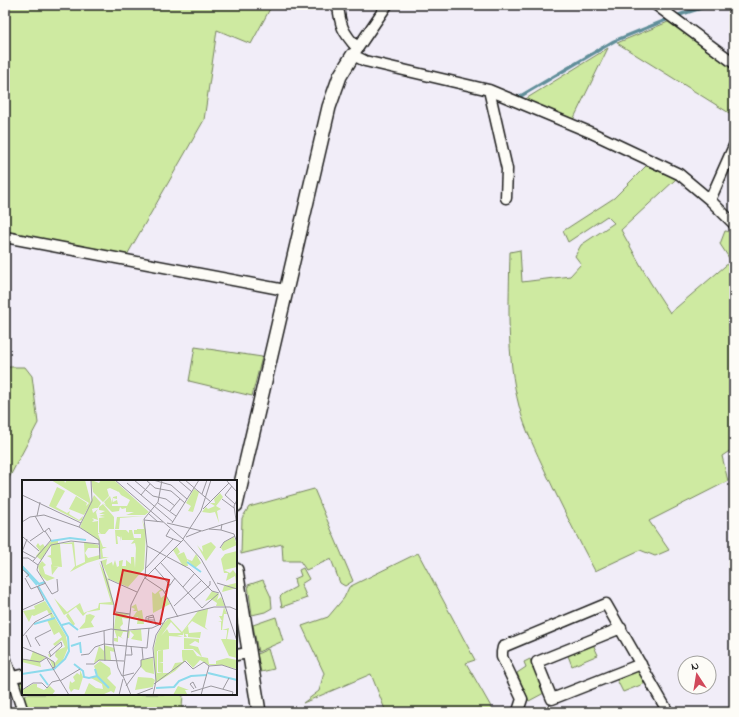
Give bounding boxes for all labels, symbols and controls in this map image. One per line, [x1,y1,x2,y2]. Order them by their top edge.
inset map [22,480,237,695]
north arrow [677,655,717,695]
text: N [690,658,700,675]

